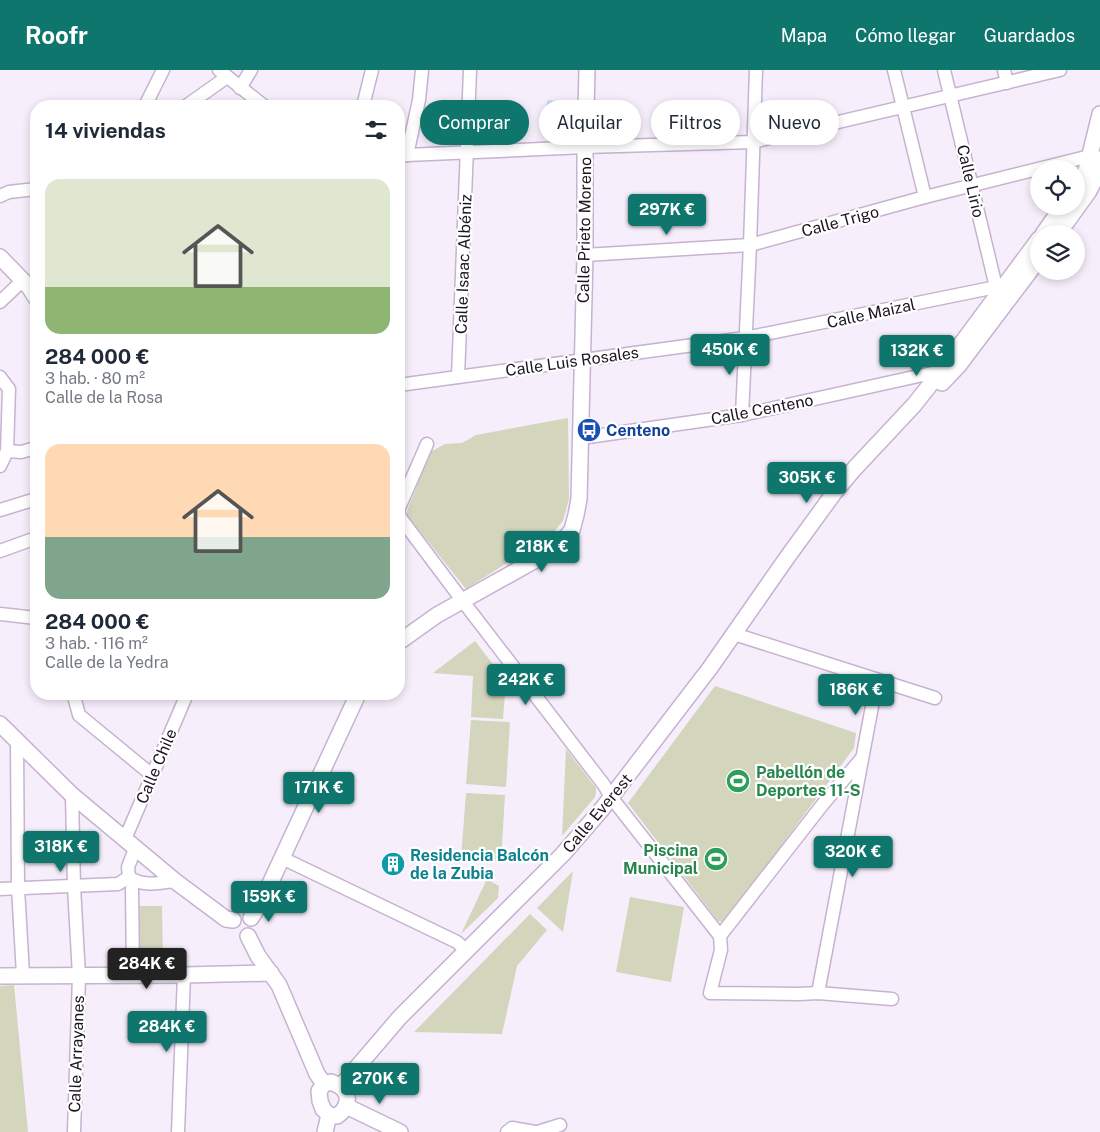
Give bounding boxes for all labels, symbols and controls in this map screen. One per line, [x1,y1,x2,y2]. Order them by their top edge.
text: Roofr [25,21,88,49]
text: Mapa [781,25,827,46]
text: Cómo llegar [855,25,956,46]
text: Guardados [984,25,1075,46]
chip: Comprar [420,100,529,145]
chip: Alquilar [539,100,641,145]
chip: Filtros [651,100,740,145]
chip: Nuevo [750,100,839,145]
icon: filters [362,116,390,144]
text: 14 viviendas [45,118,166,143]
street label: Calle Lirio [953,143,988,219]
street label: Calle Prieto Moreno [574,157,595,303]
map controls [1030,160,1085,280]
button: locate [1030,160,1085,215]
street label: Calle Isaac Albéniz [452,193,475,334]
pin: 297K € [626,194,708,236]
text: 297K € [639,200,695,219]
street label: Calle Trigo [799,202,881,241]
icon: home [173,211,263,301]
button: layers [1030,225,1085,280]
street label: Calle Maizal [825,295,917,332]
pin: 450K € [689,334,771,376]
pin: 132K € [876,334,958,377]
text: 450K € [702,340,758,359]
text: 132K € [890,341,944,360]
street label: Calle Luis Rosales [504,343,640,380]
text: 284 000 € [45,344,150,369]
text: 3 hab. · 80 m² [45,369,145,388]
text: Calle de la Rosa [45,388,163,407]
street label: Calle Centeno [709,390,815,429]
bus stop icon: Centeno [576,417,602,443]
place label: Centeno [606,421,670,440]
pin: 305K € [766,462,848,504]
text: 305K € [778,468,836,487]
icon: home [173,476,263,566]
pin: 218K € [501,530,583,573]
text: 218K € [515,537,569,556]
text: 284 000 € [45,609,150,634]
text: 3 hab. · 116 m² [45,634,148,653]
text: Calle de la Yedra [45,653,169,672]
pin: 242K € [485,664,567,706]
text: 242K € [498,670,554,689]
pin: 186K € [815,674,897,716]
text: 186K € [829,680,883,699]
street label: Calle Chile [132,726,181,806]
place label: Pabellón de Deportes 11-S [756,763,860,800]
sports icon: Pabellón de Deportes 11-S [725,768,751,794]
street label: Calle Everest [559,770,636,857]
pin: 171K € [278,772,360,814]
text: 171K € [294,778,344,797]
pin: 318K € [20,830,102,873]
pin: 320K € [812,836,894,878]
text: 318K € [34,837,88,856]
place label: Piscina Municipal [623,841,698,878]
text: 320K € [825,842,881,861]
place label: Residencia Balcón de la Zubia [410,846,549,883]
sports icon: Piscina Municipal [703,846,729,872]
building icon: Residencia Balcón de la Zubia [380,851,406,877]
pin: 159K € [228,880,310,923]
text: 159K € [242,887,296,906]
pin: 284K € [106,948,188,990]
text: 284K € [119,954,175,973]
street label: Calle Arrayanes [65,995,88,1113]
pin: 284K € [126,1010,208,1053]
text: 284K € [139,1017,195,1036]
pin: 270K € [339,1062,421,1105]
text: 270K € [352,1069,408,1088]

